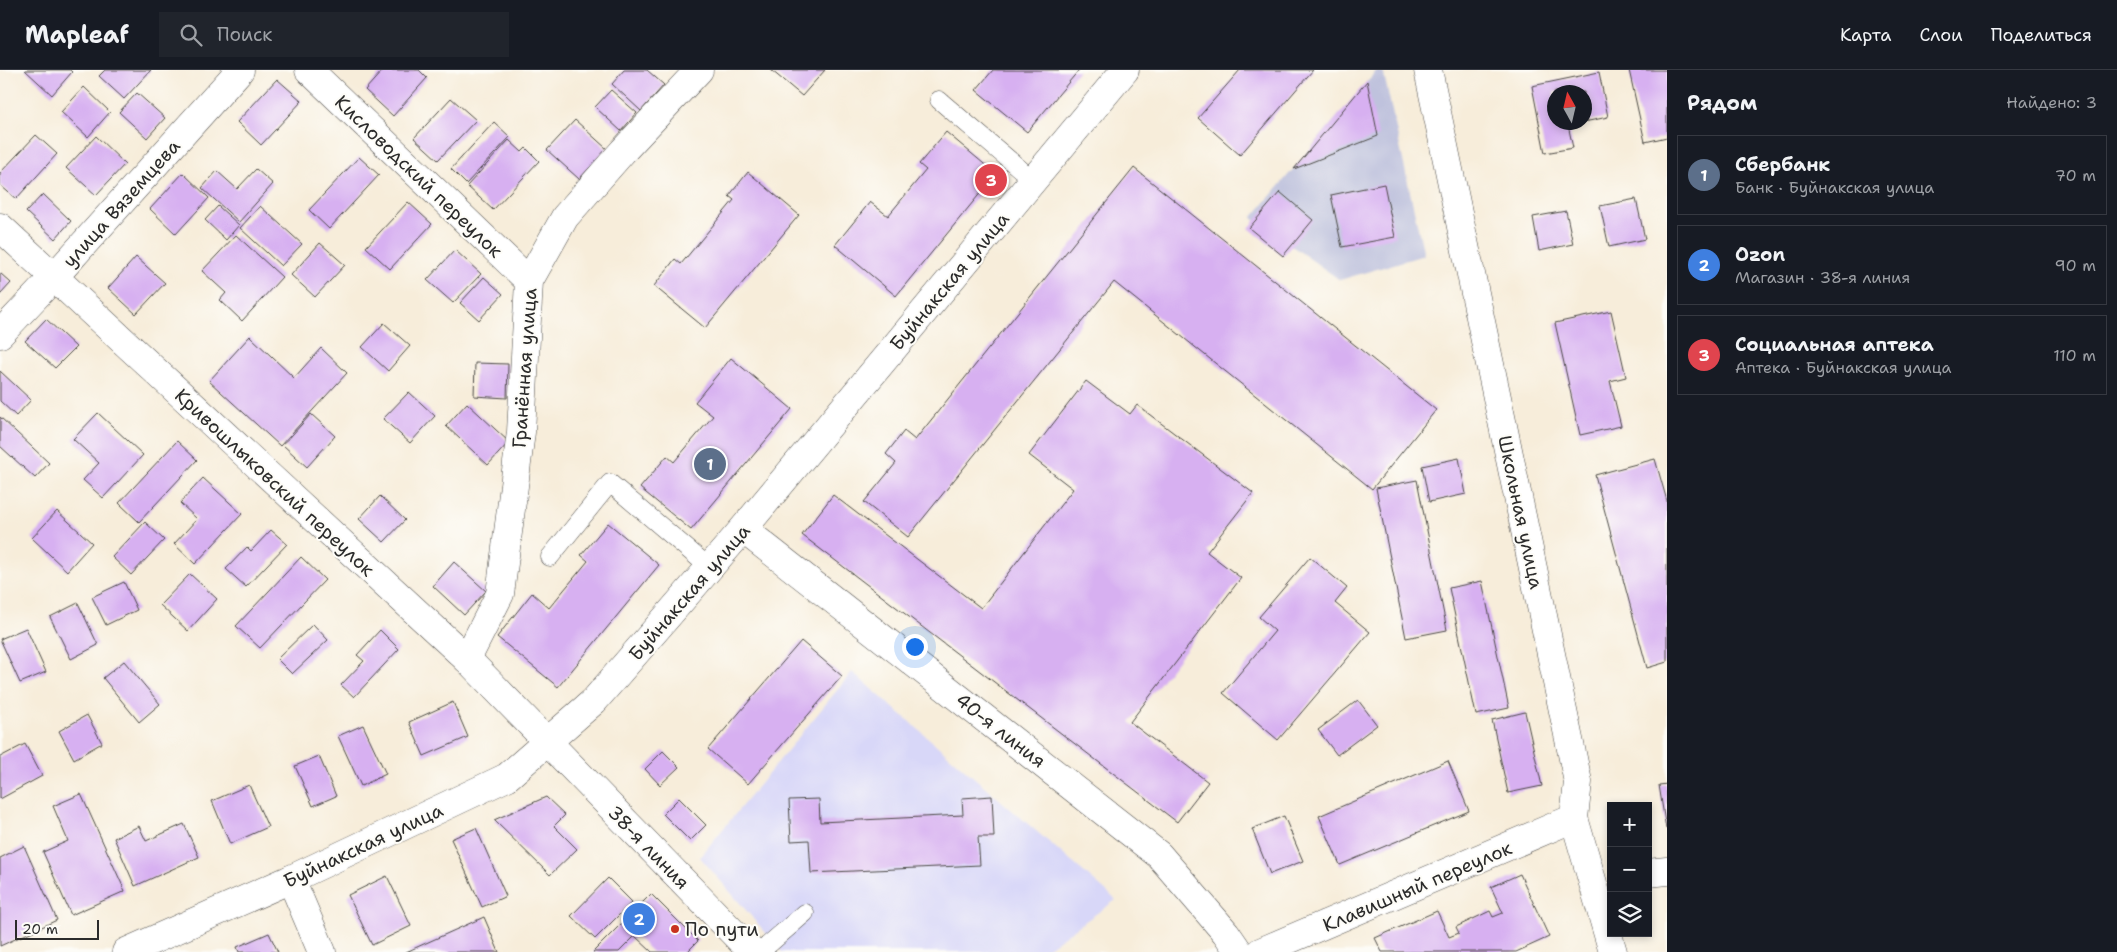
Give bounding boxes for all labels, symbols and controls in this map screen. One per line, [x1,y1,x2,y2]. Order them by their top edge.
search box [159,12,509,57]
text: Mapleaf [25,19,129,51]
icon: search [177,21,205,49]
text: Поиск [217,22,272,47]
text: Карта [1840,23,1891,47]
text: Слои [1919,23,1963,47]
text: Поделиться [1991,23,2092,47]
north arrow [1547,85,1592,130]
text: Рядом [1687,89,1757,117]
street label: Кисловодский переулок [329,90,508,263]
text: Найдено: 3 [2006,92,2097,113]
street label: улица Вяземцева [57,134,186,273]
text: Сбербанк [1735,152,1830,177]
pin: 3 [975,161,1007,199]
text: 1 [1700,165,1708,186]
text: 70 m [2055,165,2096,186]
text: Банк · Буйнакская улица [1735,177,1934,198]
street label: Буйнакская улица [884,207,1015,356]
text: Ozon [1735,242,1785,267]
text: 2 [1698,255,1710,276]
text: 90 m [2055,255,2096,276]
text: Магазин · 38-я линия [1735,267,1910,288]
street label: Гранённая улица [506,287,543,449]
text: Социальная аптека [1735,332,1934,357]
text: 3 [1698,345,1710,366]
text: 110 m [2053,345,2096,366]
text: Аптека · Буйнакская улица [1735,357,1952,378]
street label: Кривошлыковский переулок [169,383,380,582]
street label: Школьная улица [1492,433,1549,591]
pin: 1 [694,445,726,483]
street label: Буйнакская улица [623,519,756,666]
your location [902,634,928,660]
street label: 40-я линия [951,687,1051,773]
street label: Буйнакская улица [279,797,447,893]
street label: 38-я линия [602,800,695,895]
map controls [1607,802,1652,937]
button: + [1607,802,1652,847]
street label: Клавишный переулок [1319,835,1516,938]
button: − [1607,847,1652,892]
button: layers [1607,892,1652,937]
pin: 2 [623,900,655,938]
scale bar [15,917,99,940]
place label: По пути [685,917,759,942]
text: 20 m [22,920,58,938]
marker: По пути [669,923,681,935]

